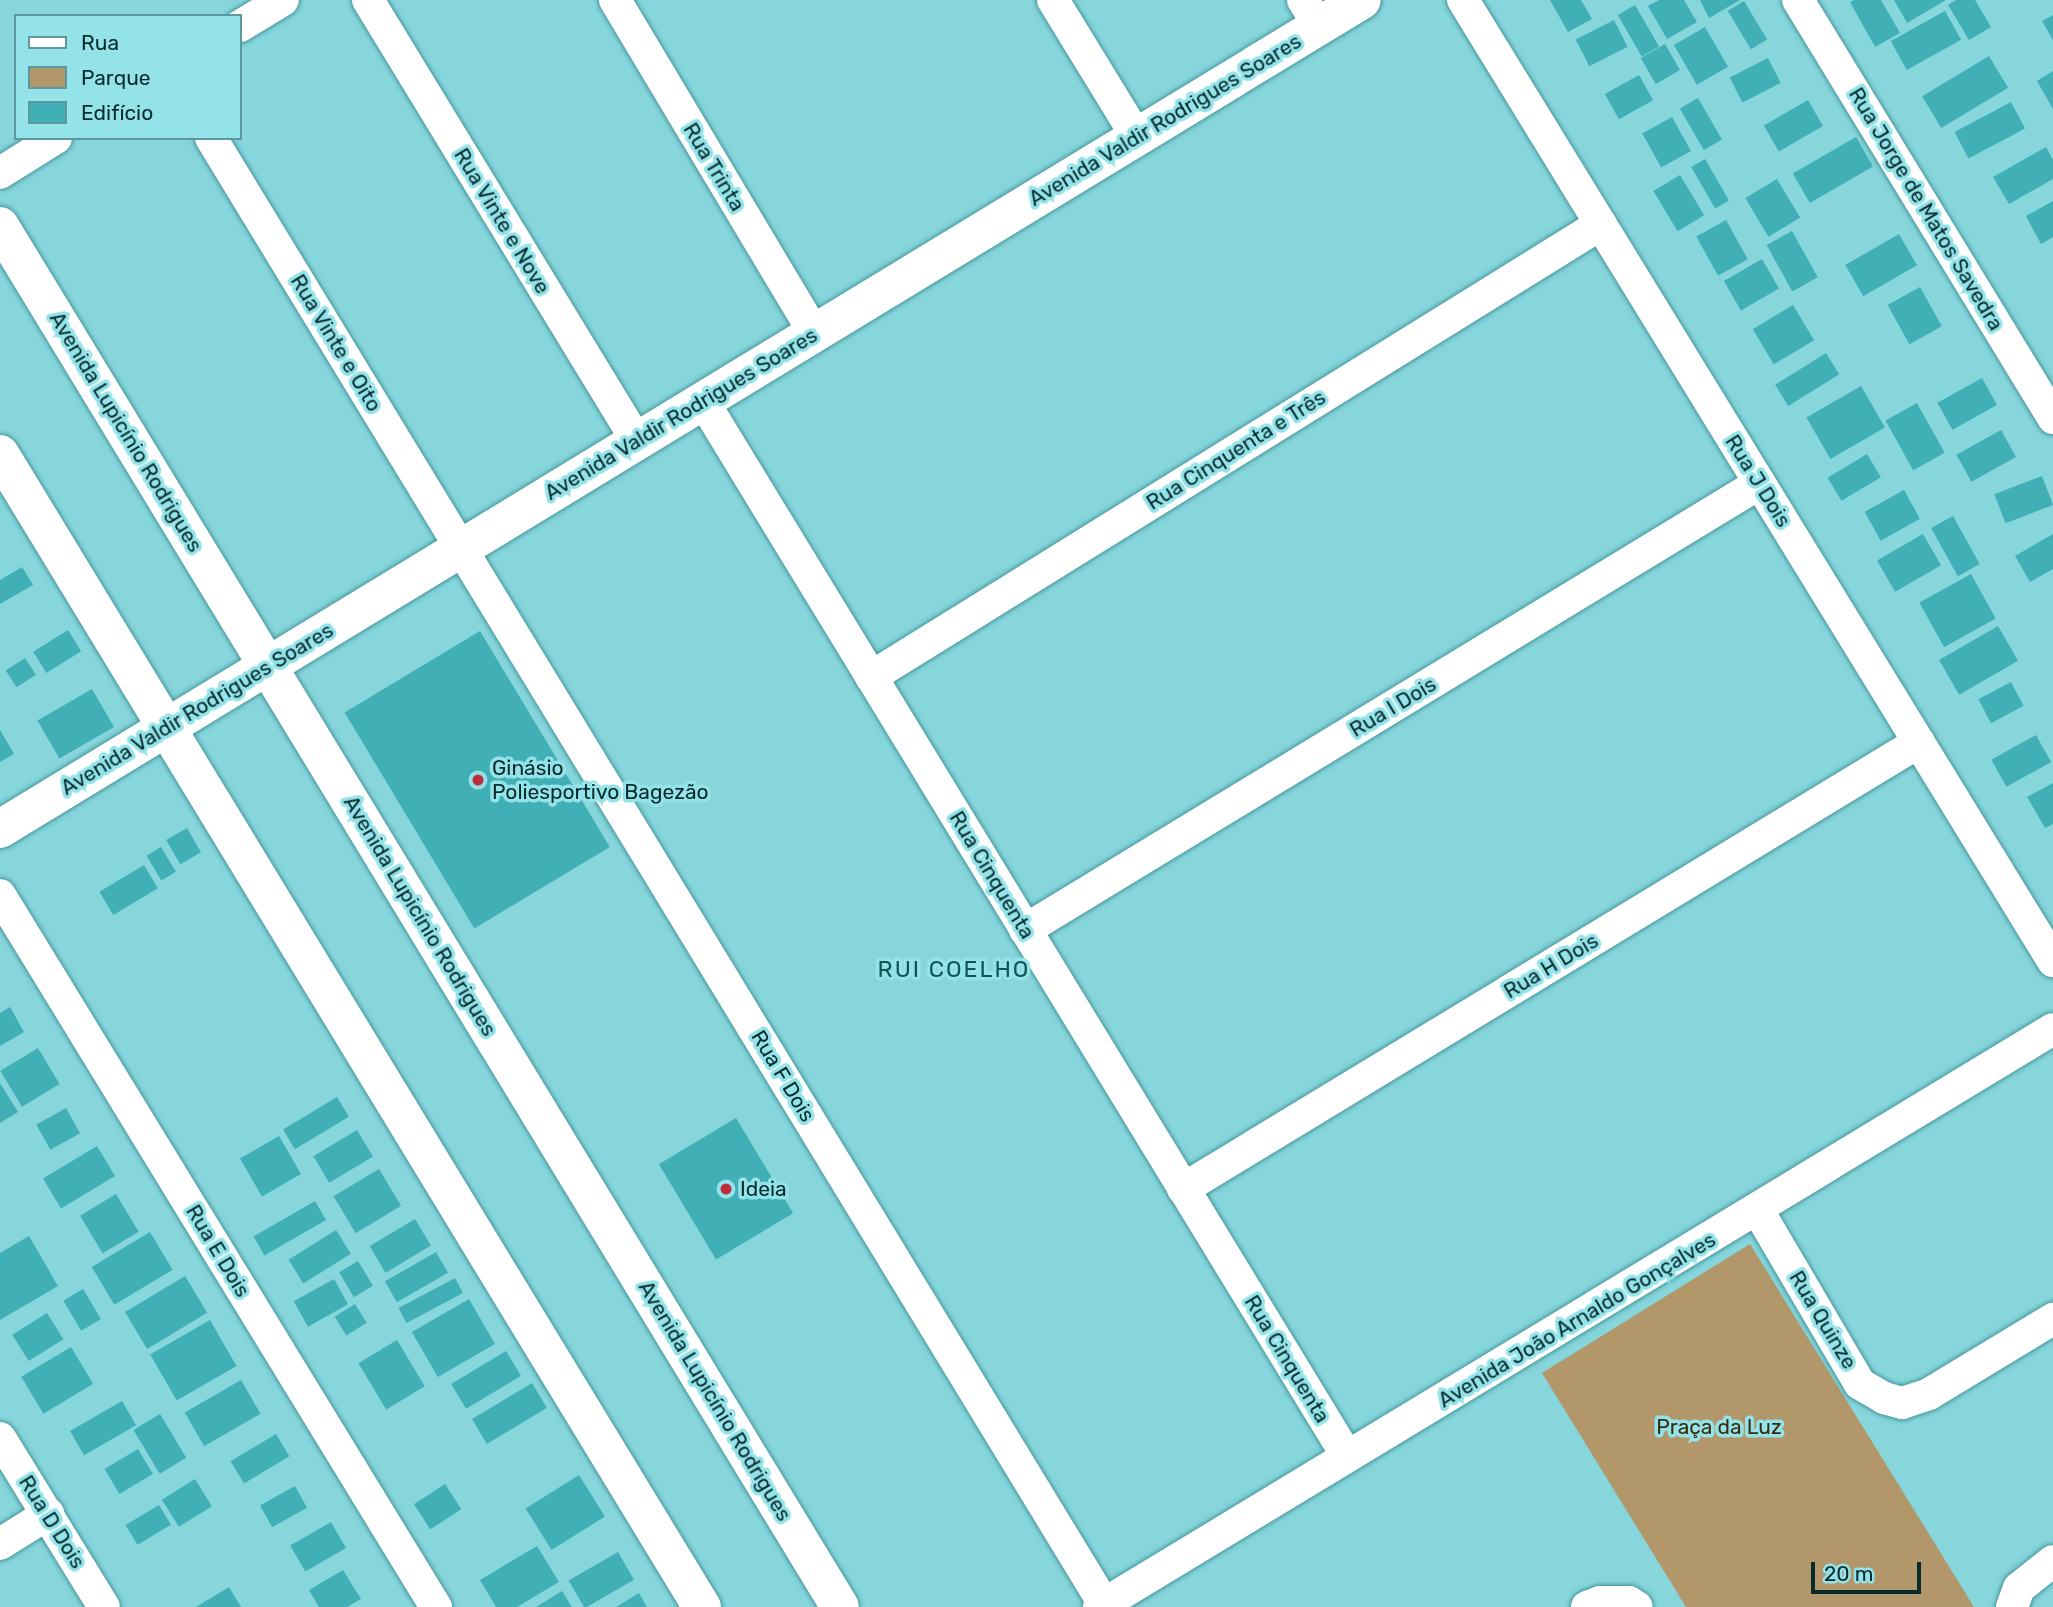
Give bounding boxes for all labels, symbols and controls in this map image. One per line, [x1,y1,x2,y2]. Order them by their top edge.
legend [14,14,242,140]
street label: Avenida Valdir Rodrigues Soares [1024,28,1306,212]
text: Rua [81,30,119,55]
text: Parque [81,65,151,90]
street label: Rua Jorge de Matos Savedra [1843,83,2009,335]
text: Edifício [81,100,153,125]
street label: Rua Trinta [678,118,750,216]
street label: Rua Vinte e Nove [449,143,555,299]
street label: Rua Vinte e Oito [285,270,387,416]
street label: Avenida Lupicínio Rodrigues [44,307,208,557]
street label: Avenida Valdir Rodrigues Soares [540,322,822,506]
street label: Rua Cinquenta e Três [1142,384,1330,516]
street label: Rua J Dois [1720,430,1796,532]
street label: Avenida Valdir Rodrigues Soares [56,617,338,801]
street label: Rua I Dois [1345,671,1441,743]
place label: Ginásio Poliesportivo Bagezão [492,755,709,805]
marker: Ginásio Poliesportivo Bagezão [470,772,486,788]
street label: Avenida Lupicínio Rodrigues [338,791,502,1041]
street label: Rua Cinquenta [944,807,1040,943]
street label: Rua H Dois [1499,928,1603,1004]
district label: RUI COELHO [879,955,1029,983]
street label: Rua F Dois [746,1025,820,1127]
place label: Ideia [740,1176,787,1202]
marker: Ideia [718,1181,734,1197]
street label: Rua E Dois [181,1200,255,1302]
street label: Avenida João Arnaldo Gonçalves [1433,1227,1721,1413]
street label: Rua Quinze [1784,1266,1862,1374]
street label: Avenida Lupicínio Rodrigues [633,1276,797,1526]
street label: Rua Cinquenta [1239,1291,1335,1427]
park label: Praça da Luz [1656,1414,1782,1440]
street label: Rua D Dois [13,1471,91,1573]
scale bar [1815,1548,1925,1592]
text: 20 m [1824,1561,1873,1586]

